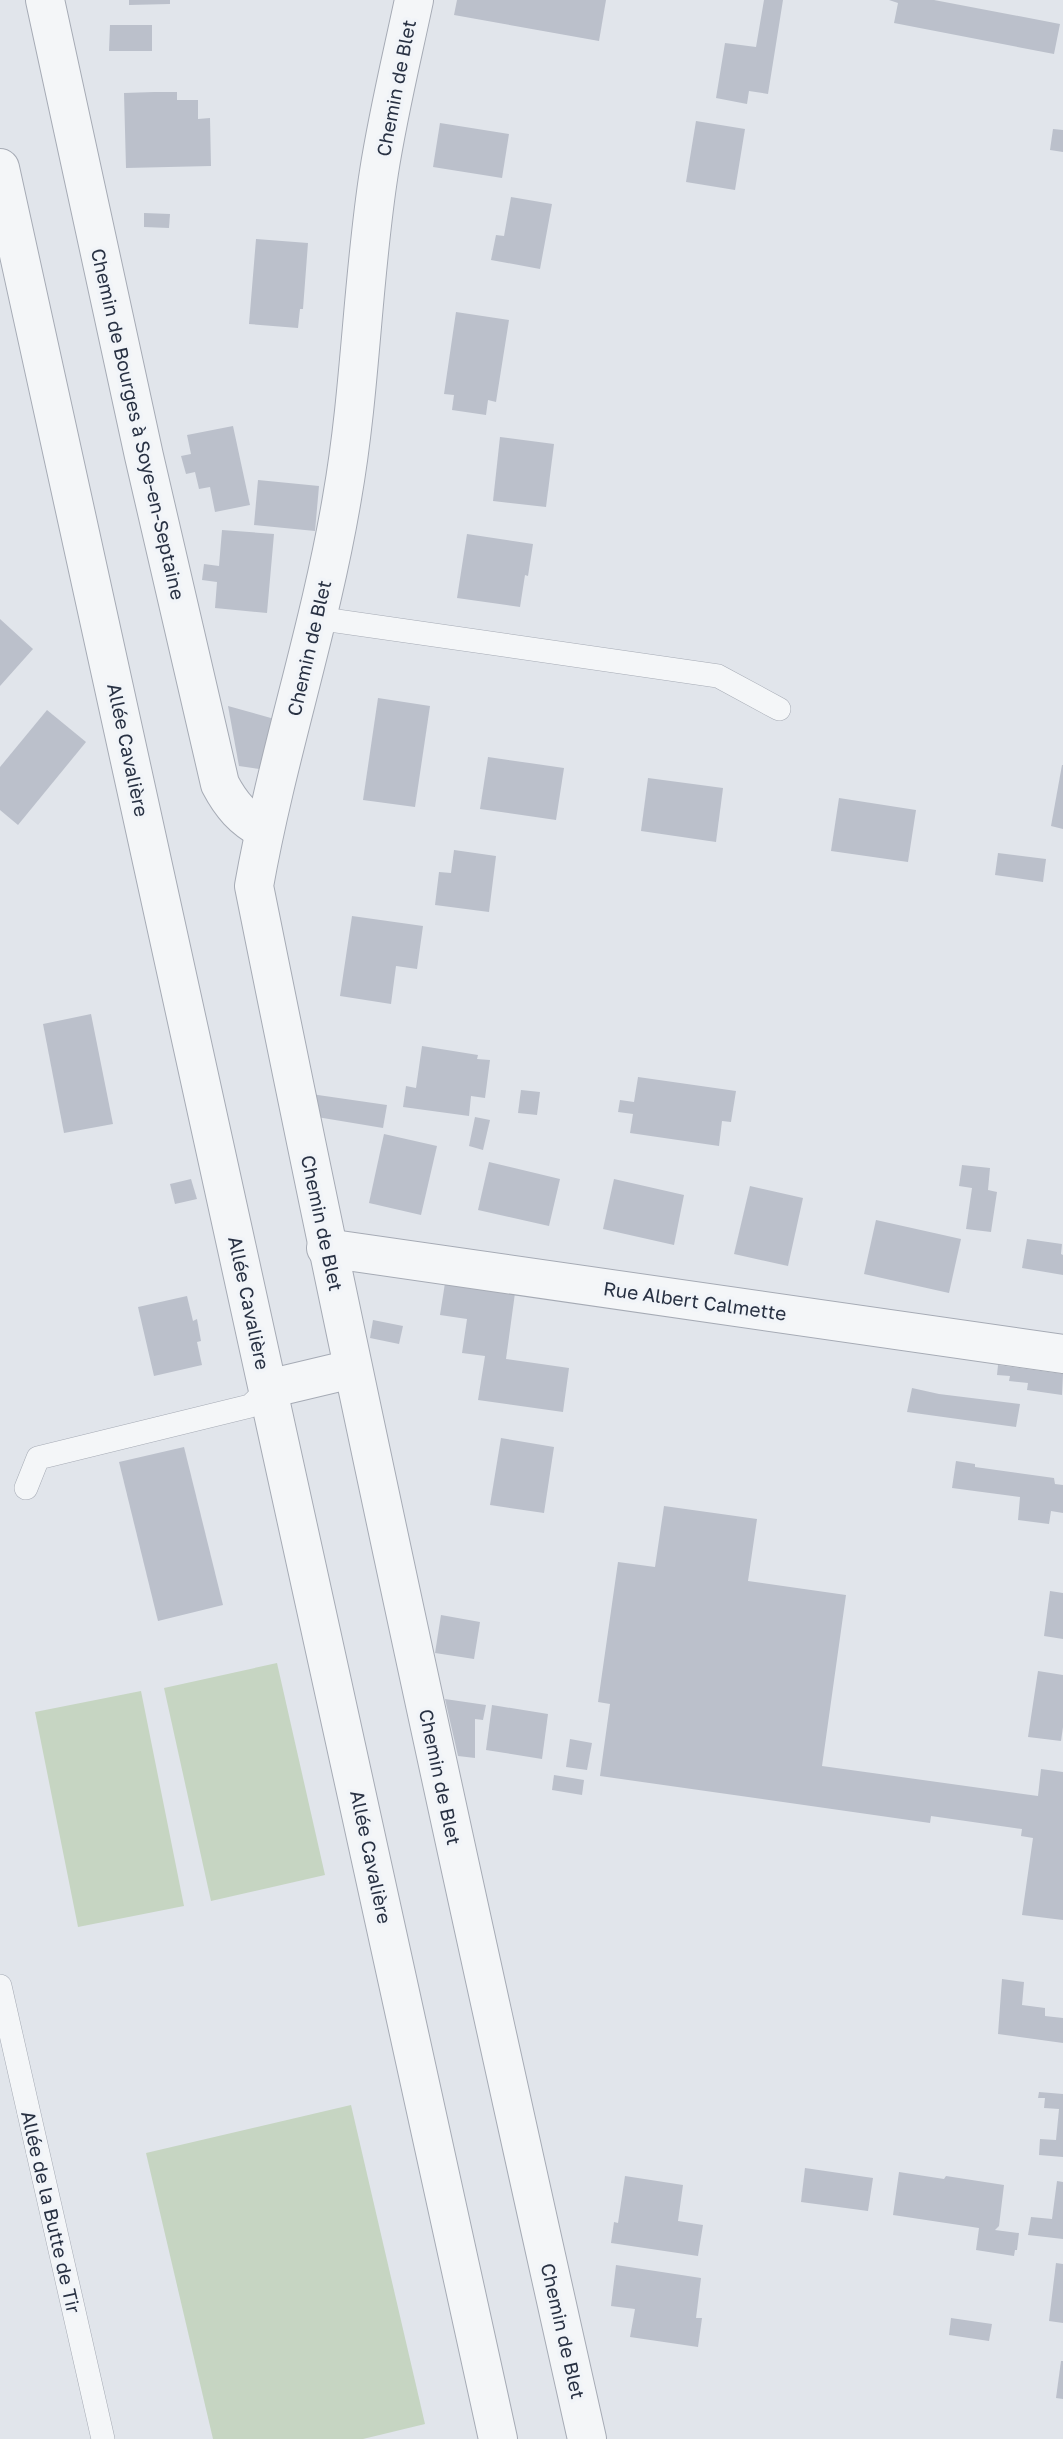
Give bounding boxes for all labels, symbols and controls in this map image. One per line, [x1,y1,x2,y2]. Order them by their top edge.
street label: Chemin de Blet [371,18,420,158]
street label: Chemin de Bourges à Soye-en-Septaine [87,246,190,602]
street label: Chemin de Blet [282,578,335,718]
street label: Allée Cavalière [103,681,154,819]
street label: Chemin de Blet [297,1153,348,1293]
street label: Allée Cavalière [224,1234,275,1372]
street label: Rue Albert Calmette [602,1276,788,1325]
street label: Chemin de Blet [415,1707,466,1847]
street label: Allée Cavalière [346,1788,397,1926]
street label: Allée de la Butte de Tir [17,2109,86,2316]
street label: Chemin de Blet [537,2261,590,2401]

